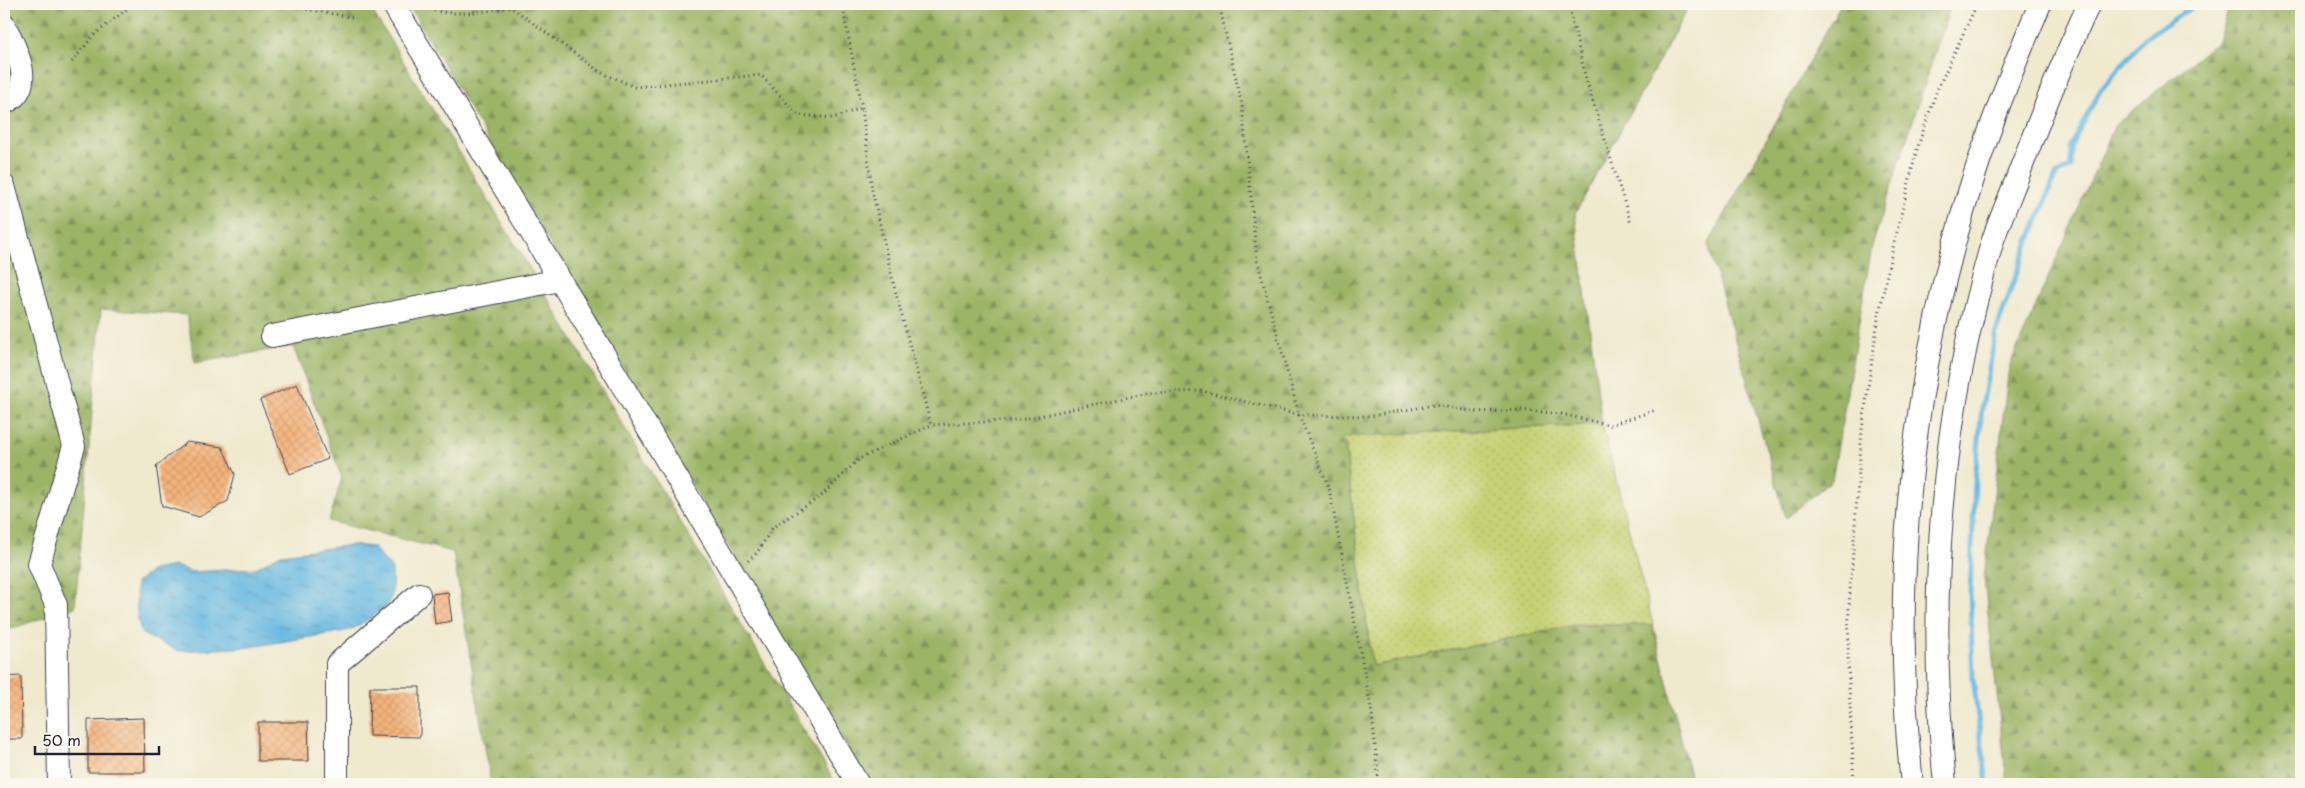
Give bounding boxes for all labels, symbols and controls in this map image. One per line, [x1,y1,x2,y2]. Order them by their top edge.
scale bar [35,723,159,755]
text: 50 m [42,728,81,751]

